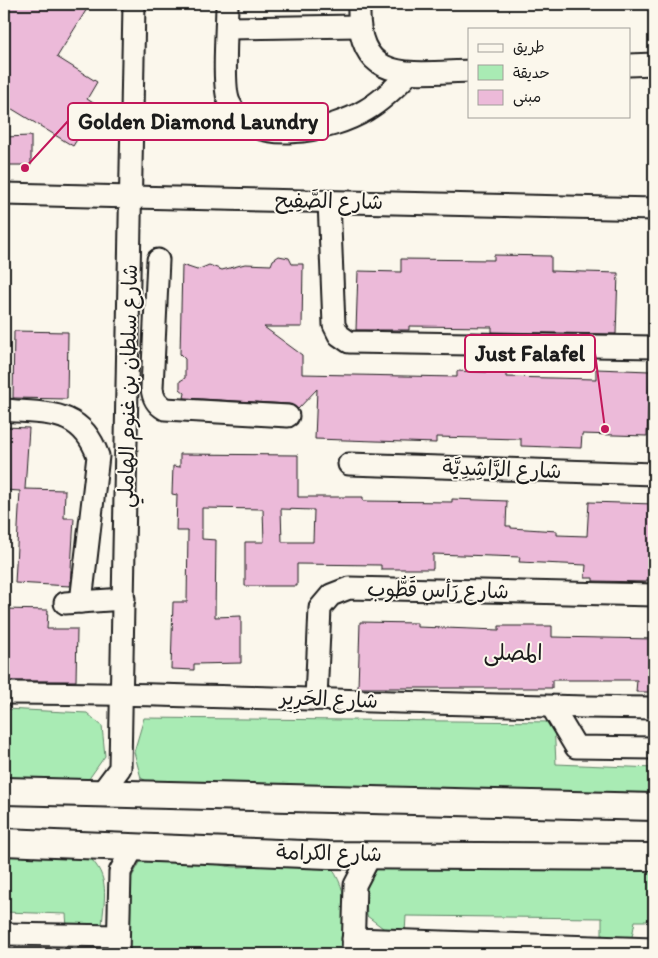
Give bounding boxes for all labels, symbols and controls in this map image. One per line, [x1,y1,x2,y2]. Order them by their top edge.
legend [468,28,630,118]
text: طريق [513,38,545,56]
text: حديقة [513,64,550,82]
text: مبنى [513,88,541,107]
callout: Golden Diamond Laundry [68,103,328,140]
text: Golden Diamond Laundry [78,108,319,135]
street label: شارع الصَّفِيح [275,187,383,217]
street label: شارع سلطان بن غنوم الهاملي [113,264,149,508]
callout: Just Falafel [465,335,595,372]
text: Just Falafel [474,340,586,367]
street label: شارع الرَّاشِدِيَّة [442,454,562,486]
street label: شارع رَأس قَطُّوب [367,574,509,606]
district label: المصلى [483,639,543,667]
street label: شارع الحَرِير [278,684,378,717]
street label: شارع الكرامة [276,839,382,869]

